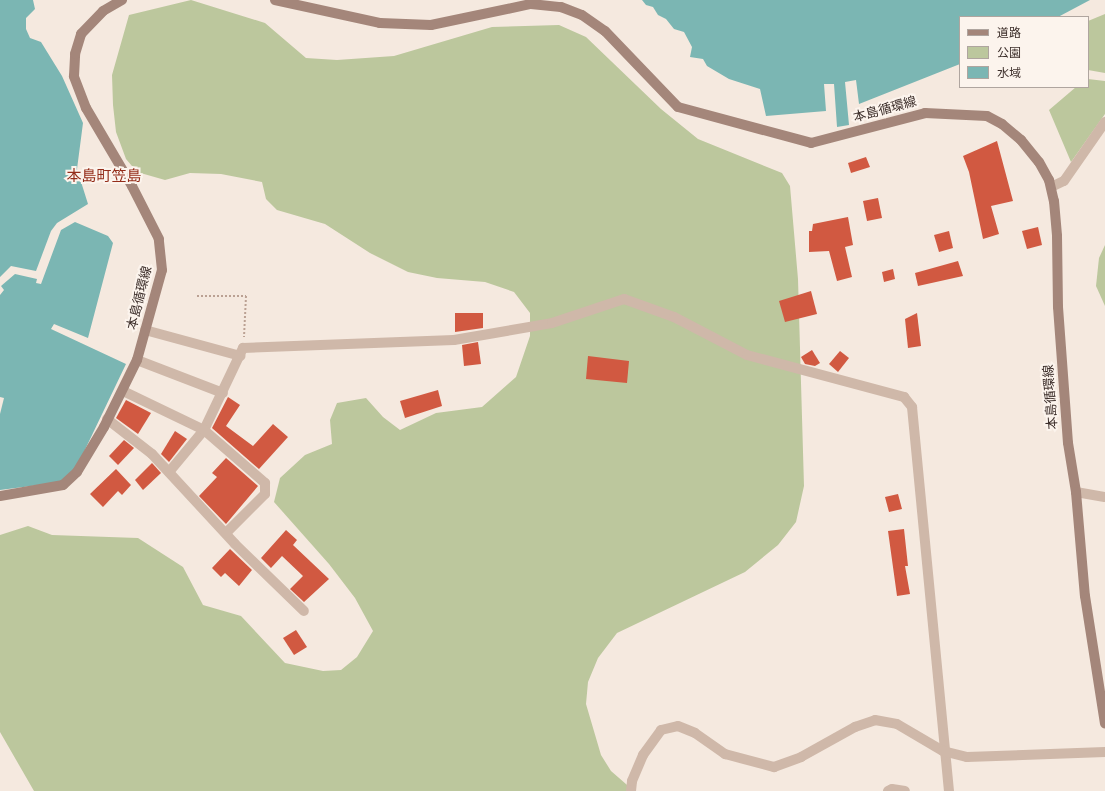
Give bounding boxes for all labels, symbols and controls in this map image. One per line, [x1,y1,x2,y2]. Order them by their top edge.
legend [959,16,1089,88]
text: 道路 [997,25,1021,41]
text: 公園 [997,45,1021,61]
text: 水域 [997,65,1021,81]
street label: 本島循環線 [852,94,918,126]
district label: 本島町笠島 [67,167,141,185]
street label: 本島循環線 [125,265,155,331]
street label: 本島循環線 [1041,364,1061,430]

